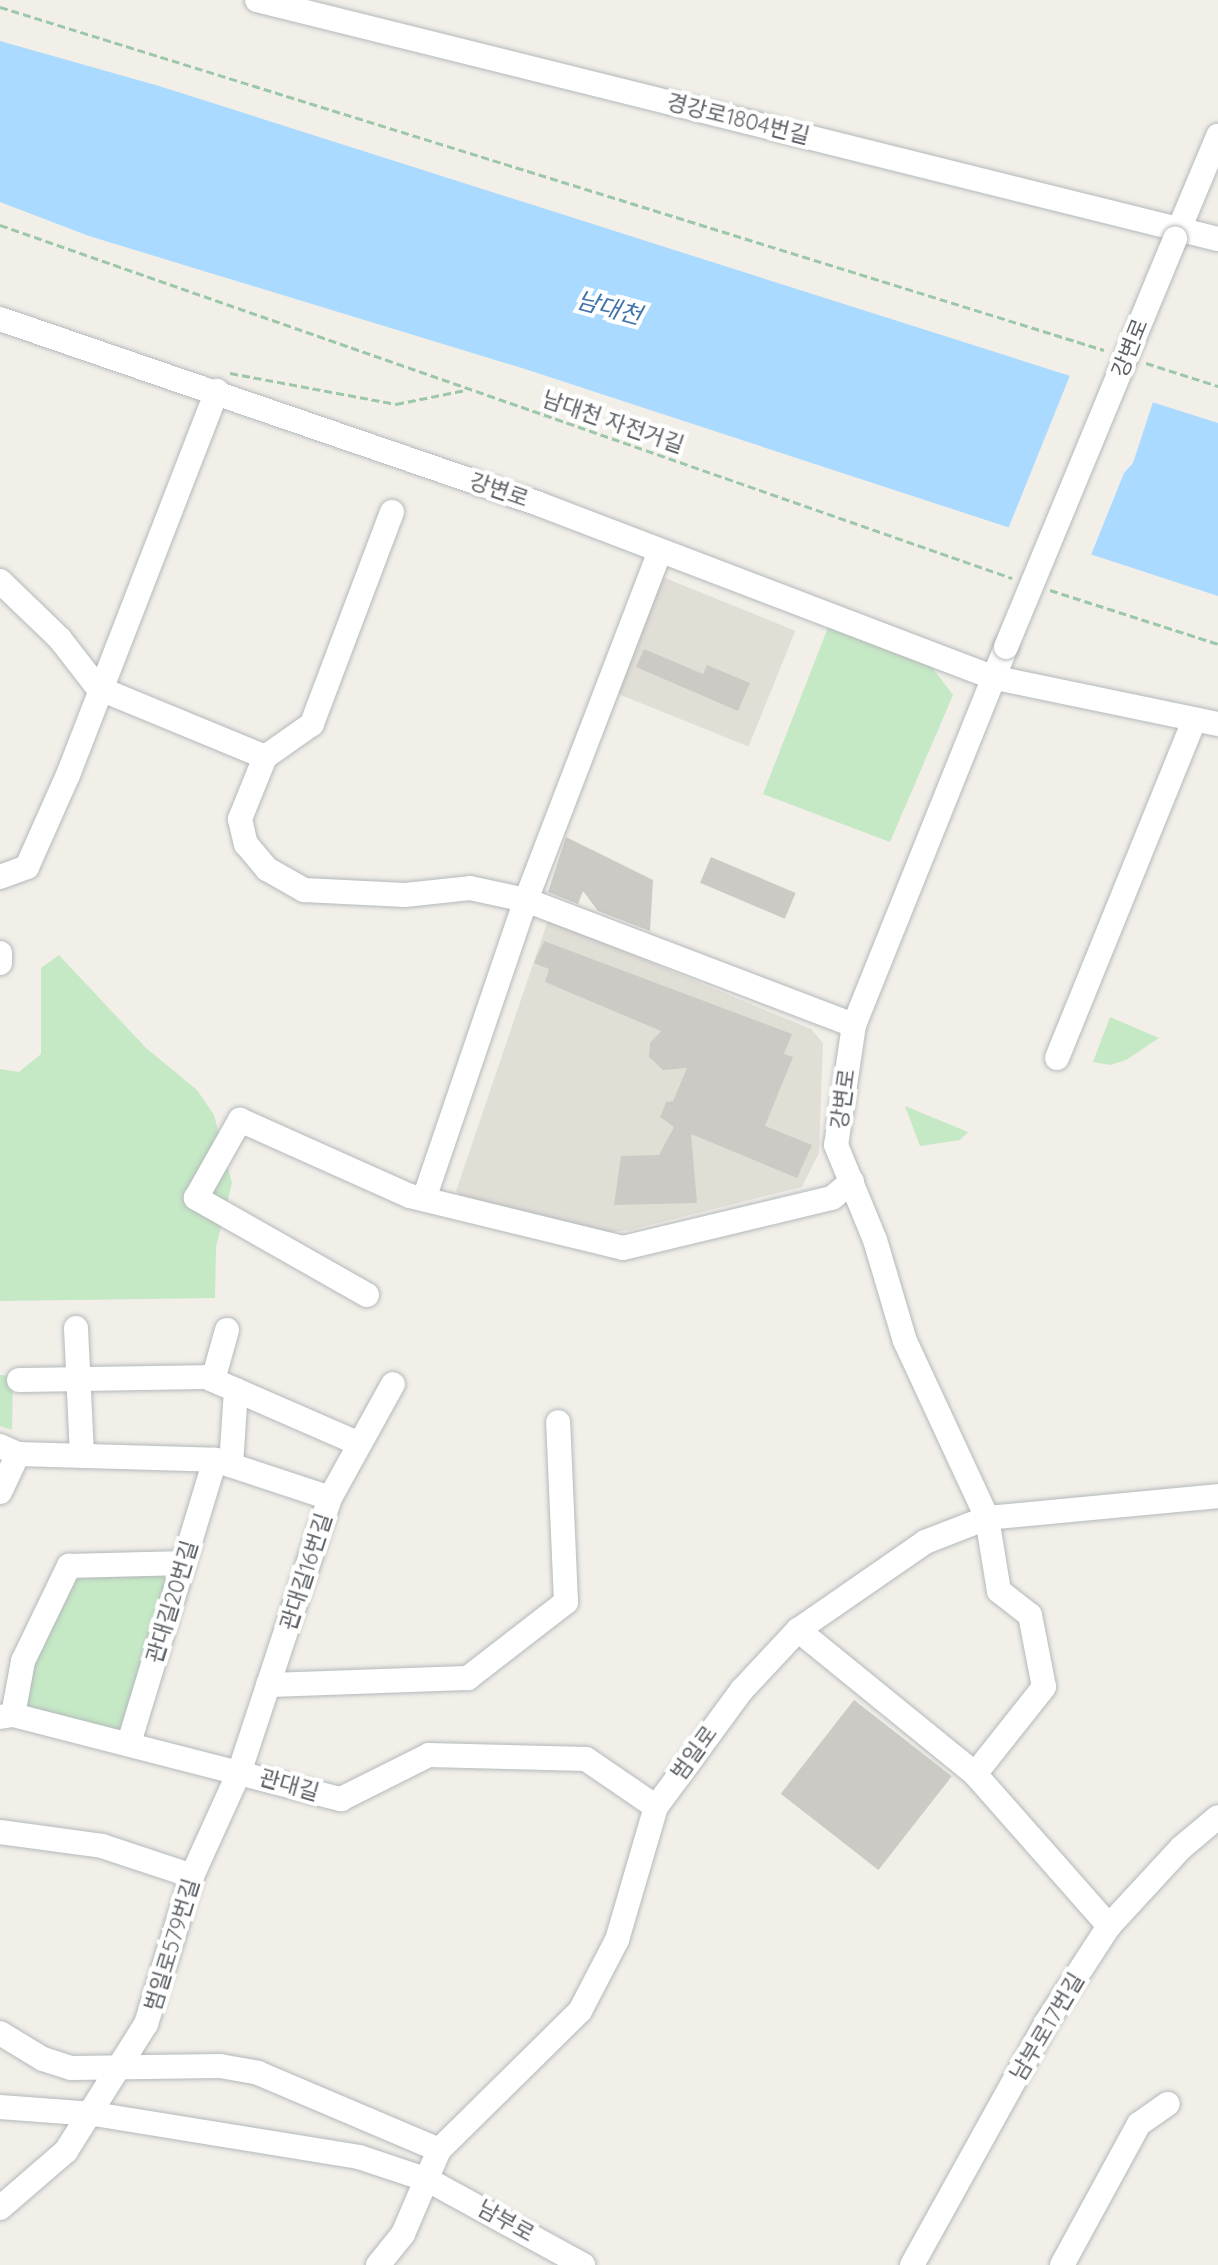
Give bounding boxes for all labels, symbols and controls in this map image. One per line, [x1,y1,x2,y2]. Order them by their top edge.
street label: 경강로1804번길 [664,89,812,149]
water label: 남대천 [573,286,645,330]
street label: 강변로 [1106,315,1154,381]
street label: 남대천 자전거길 [539,385,687,459]
street label: 강변로 [466,468,532,512]
street label: 강변로 [826,1067,860,1131]
street label: 관대길16번길 [275,1510,337,1634]
street label: 관대길20번길 [141,1538,203,1666]
street label: 범일로 [665,1721,723,1785]
street label: 관대길 [256,1764,322,1806]
street label: 범일로579번길 [139,1876,205,2014]
street label: 남부로17번길 [1005,1969,1089,2085]
street label: 남부로 [473,2195,539,2247]

